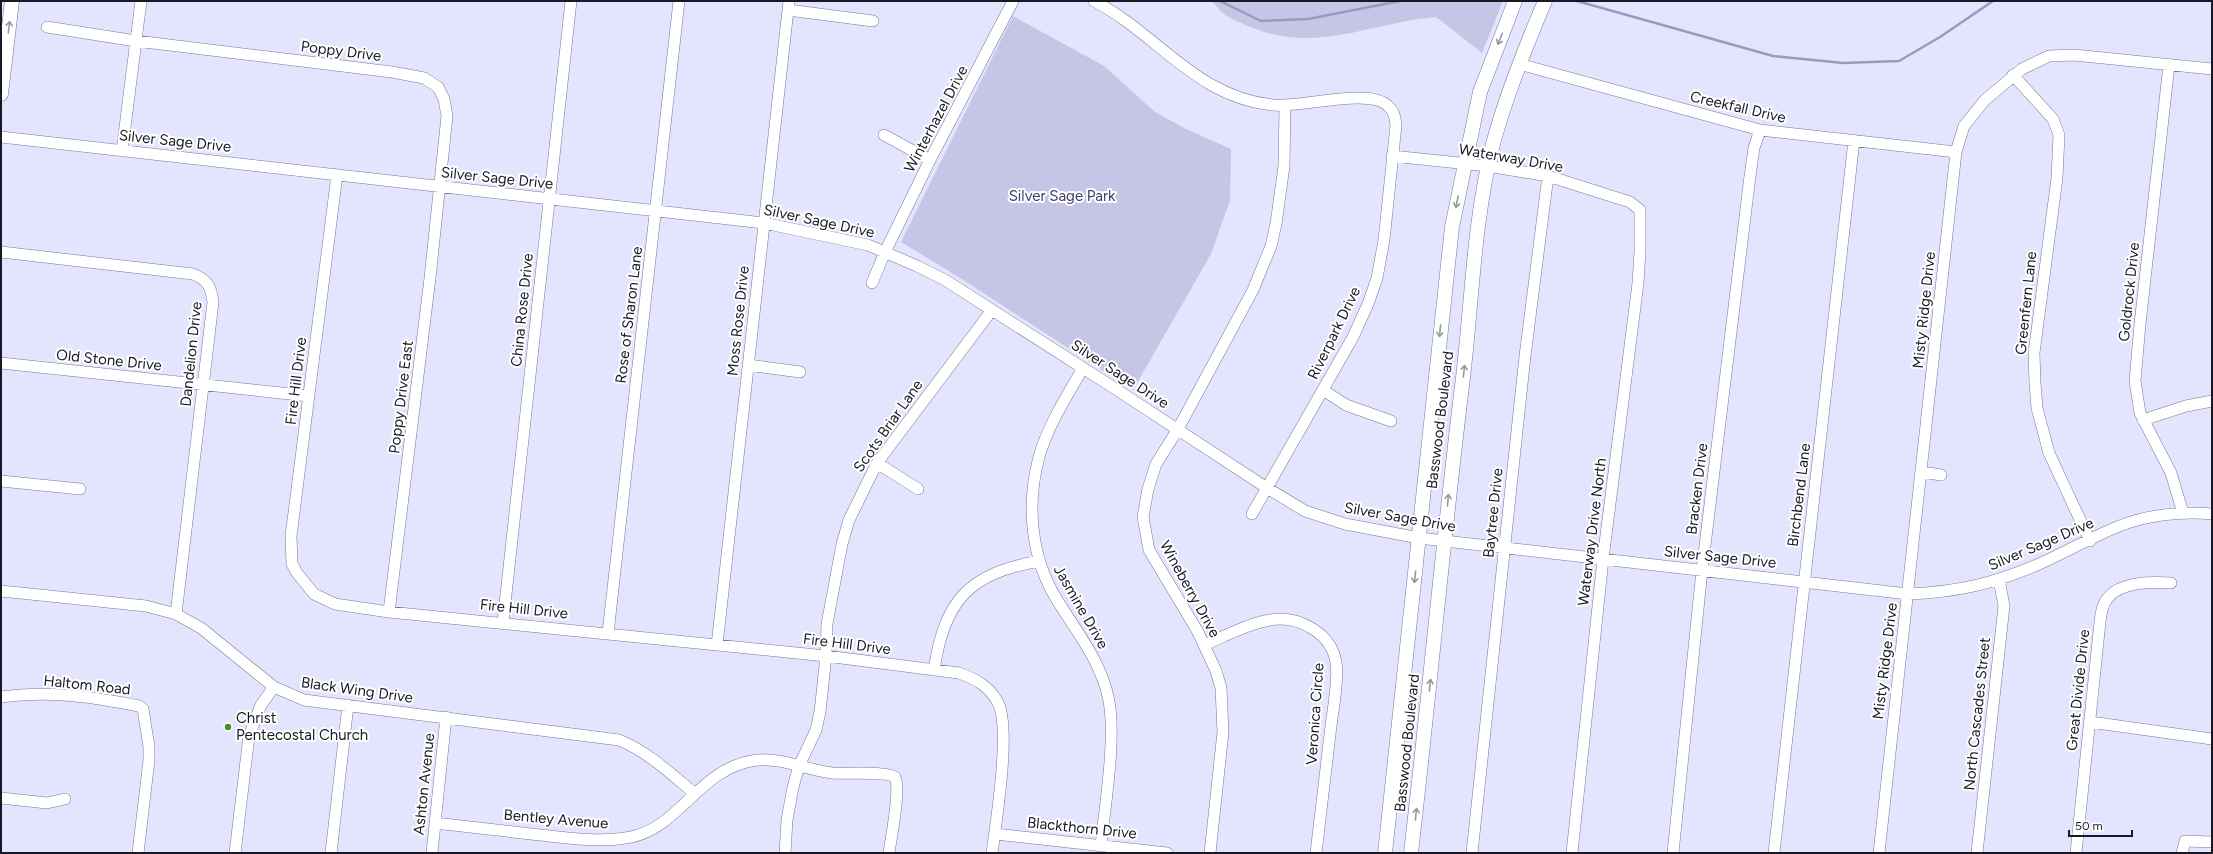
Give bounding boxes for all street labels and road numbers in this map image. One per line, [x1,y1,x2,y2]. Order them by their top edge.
street label: Poppy Drive [300,37,382,65]
street label: Winterhazel Drive [900,62,972,176]
street label: Creekfall Drive [1688,87,1788,127]
street label: Silver Sage Drive [118,126,232,156]
street label: Waterway Drive [1457,140,1565,176]
street label: Silver Sage Drive [440,163,554,193]
street label: Silver Sage Drive [762,200,876,242]
street label: Goldrock Drive [2115,241,2143,343]
street label: Rose of Sharon Lane [612,245,646,385]
street label: Greenfern Lane [2012,250,2040,356]
street label: Misty Ridge Drive [1909,251,1939,369]
street label: China Rose Drive [507,252,537,368]
street label: Moss Rose Drive [723,265,753,377]
street label: Riverpark Drive [1304,284,1364,382]
street label: Dandelion Drive [177,301,205,407]
street label: Fire Hill Drive [282,336,310,426]
street label: Silver Sage Drive [1068,336,1172,412]
street label: Poppy Drive East [385,339,417,455]
street label: Old Stone Drive [55,346,163,374]
street label: Basswood Boulevard [1423,350,1457,490]
street label: Scots Briar Lane [849,376,927,476]
street label: Bracken Drive [1682,442,1712,536]
street label: Birchbend Lane [1784,442,1814,548]
street label: Waterway Drive North [1574,457,1610,607]
street label: Baytree Drive [1479,467,1507,559]
street label: Silver Sage Drive [1343,498,1457,536]
street label: Silver Sage Drive [1986,514,2096,574]
street label: Wineberry Drive [1156,537,1224,641]
street label: Silver Sage Drive [1663,542,1777,572]
street label: Jasmine Drive [1050,562,1112,652]
street label: Fire Hill Drive [479,595,569,623]
street label: Misty Ridge Drive [1869,602,1901,720]
street label: Great Divide Drive [2063,628,2093,752]
street label: Fire Hill Drive [802,630,892,658]
street label: North Cascades Street [1960,636,1994,792]
street label: Veronica Circle [1302,662,1328,766]
street label: Haltom Road [43,671,131,699]
street label: Black Wing Drive [300,673,414,707]
street label: Basswood Boulevard [1391,673,1423,813]
street label: Ashton Avenue [410,732,438,836]
street label: Bentley Avenue [503,805,609,833]
street label: Blackthorn Drive [1026,813,1138,843]

